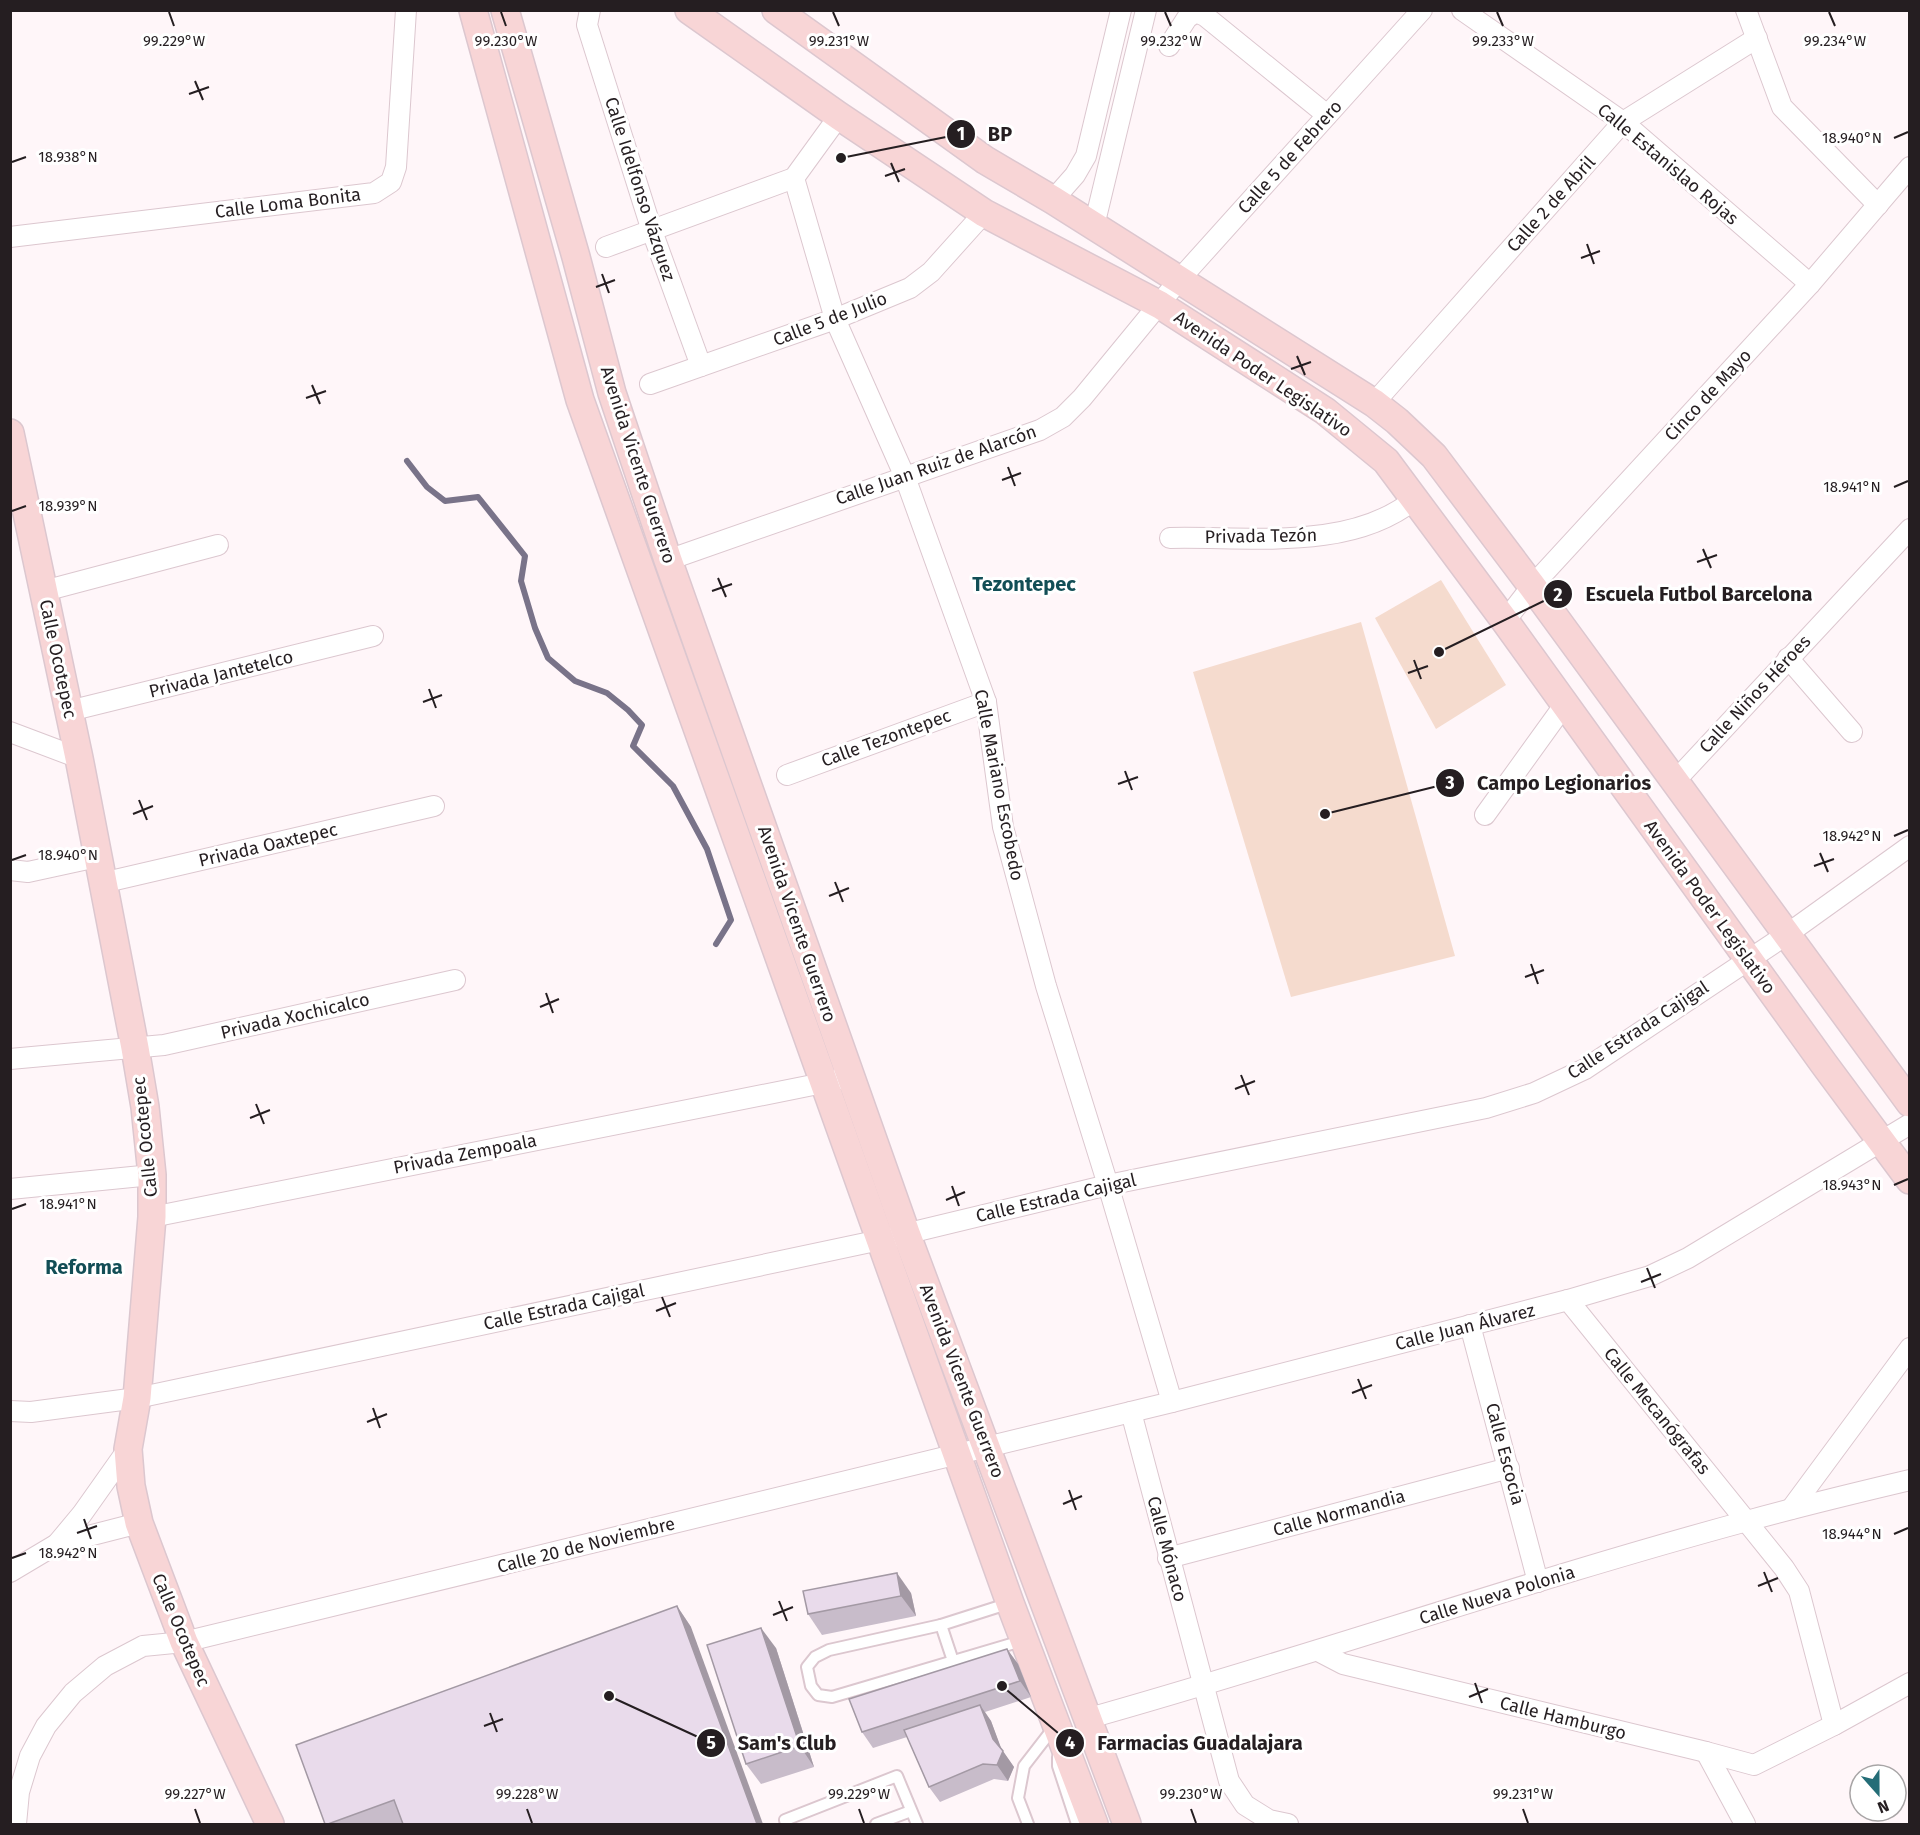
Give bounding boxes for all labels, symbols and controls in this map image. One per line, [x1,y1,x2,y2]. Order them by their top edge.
text: 99.229°W [143,32,206,50]
text: 99.230°W [475,32,538,50]
text: 99.231°W [809,32,870,50]
text: 99.232°W [1140,32,1202,50]
text: 99.233°W [1472,32,1535,50]
text: 99.234°W [1804,32,1867,50]
street label: Calle Idelfonso Vázquez [600,94,680,284]
street label: Calle 5 de Febrero [1233,96,1347,218]
street label: Calle Estanislao Rojas [1593,99,1743,229]
callout: BP [946,115,1024,153]
text: BP [988,122,1012,146]
text: 1 [957,123,965,145]
text: 18.940°N [1822,129,1882,147]
text: 18.938°N [38,148,98,166]
street label: Calle 2 de Abril [1502,151,1600,257]
street label: Calle Loma Bonita [214,183,362,223]
street label: Calle 5 de Julio [770,287,890,351]
street label: Avenida Poder Legislativo [1170,306,1356,442]
street label: Cinco de Mayo [1660,345,1756,445]
street label: Avenida Vicente Guerrero [596,364,680,566]
street label: Calle Juan Ruiz de Alarcón [833,420,1039,510]
text: 18.941°N [1823,478,1881,496]
text: 18.939°N [39,497,97,515]
street label: Privada Tezón [1205,524,1317,548]
district label: Tezontepec [972,572,1076,596]
callout: Escuela Futbol Barcelona [1543,575,1824,613]
text: Escuela Futbol Barcelona [1586,582,1812,606]
text: 2 [1553,584,1563,606]
street label: Calle Ocotepec [35,598,81,721]
street label: Calle Niños Héroes [1695,630,1815,758]
street label: Privada Jantetelco [147,645,295,703]
street label: Calle Mariano Escobedo [970,687,1028,883]
street label: Calle Tezontepec [818,704,954,772]
callout: Campo Legionarios [1435,764,1663,802]
text: Campo Legionarios [1477,771,1651,795]
text: 3 [1444,772,1455,794]
street label: Avenida Poder Legislativo [1640,816,1780,998]
street label: Privada Oaxtepec [196,818,340,872]
street label: Avenida Vicente Guerrero [753,823,841,1025]
text: 18.942°N [1823,827,1881,845]
text: 18.940°N [38,846,98,864]
street label: Calle Estrada Cajigal [1563,976,1713,1084]
street label: Privada Xochicalco [218,988,372,1044]
street label: Calle Ocotepec [128,1075,162,1198]
street label: Privada Zempoala [391,1129,539,1179]
street label: Calle Estrada Cajigal [974,1169,1138,1227]
text: 18.943°N [1822,1176,1882,1194]
text: 18.941°N [39,1195,97,1213]
district label: Reforma [45,1255,123,1279]
street label: Calle Estrada Cajigal [482,1279,646,1335]
street label: Avenida Vicente Guerrero [915,1281,1009,1481]
street label: Calle Juan Álvarez [1393,1298,1537,1355]
street label: Calle Mecanógrafas [1599,1343,1715,1479]
street label: Calle Escocia [1481,1401,1529,1507]
street label: Calle Normandia [1271,1485,1407,1541]
street label: Calle Mónaco [1142,1494,1192,1604]
street label: Calle 20 de Noviembre [495,1512,677,1578]
text: 18.944°N [1822,1525,1882,1543]
text: 18.942°N [39,1544,97,1562]
street label: Calle Nueva Polonia [1416,1561,1578,1629]
street label: Calle Ocotepec [147,1570,215,1690]
street label: Calle Hamburgo [1498,1692,1628,1744]
callout: Sam's Club [696,1724,849,1762]
callout: Farmacias Guadalajara [1055,1724,1315,1762]
text: Sam's Club [738,1731,836,1755]
text: Farmacias Guadalajara [1097,1731,1303,1755]
text: 5 [706,1732,716,1754]
text: 4 [1065,1732,1075,1754]
north arrow [1848,1763,1908,1823]
text: 99.227°W [164,1785,226,1803]
text: 99.228°W [496,1785,559,1803]
text: 99.229°W [828,1785,891,1803]
text: 99.230°W [1160,1785,1223,1803]
text: 99.231°W [1493,1785,1554,1803]
text: N [1875,1796,1892,1817]

